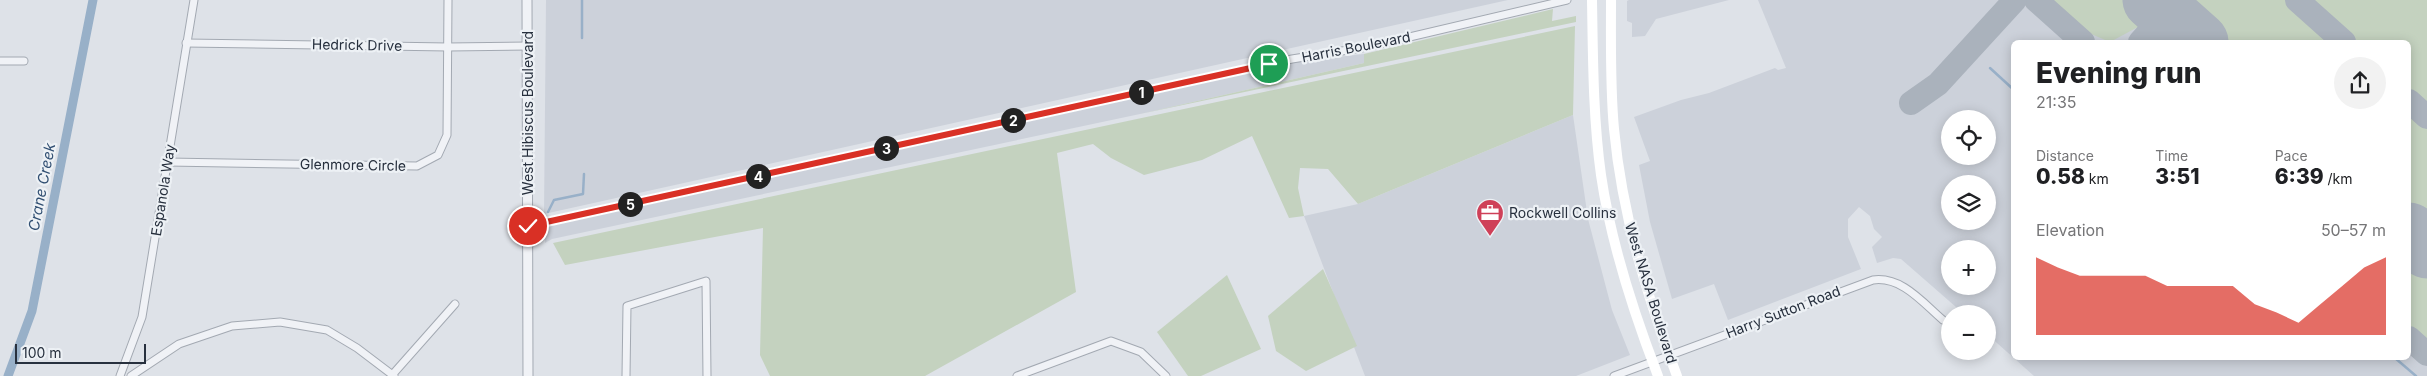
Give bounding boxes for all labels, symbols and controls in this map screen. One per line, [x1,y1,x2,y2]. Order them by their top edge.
street label: Harris Boulevard [1300,28,1412,65]
street label: West Hibiscus Boulevard [519,31,536,195]
street label: Hedrick Drive [312,35,402,54]
pin [1248,43,1290,85]
icon: arrive [1255,50,1283,78]
text: Evening run [2036,56,2202,90]
button: share [2334,57,2386,109]
pin: 1 [1128,80,1154,104]
text: 1 [1138,84,1145,101]
text: 21:35 [2036,92,2076,112]
pin: 2 [1000,108,1026,132]
map controls [1941,110,1996,360]
button: locate [1941,110,1996,165]
text: 2 [1009,112,1018,129]
pin: 3 [874,136,898,160]
text: 3 [882,140,891,157]
water label: Crane Creek [24,141,59,232]
street label: Espanola Way [147,143,178,237]
text: Distance [2036,147,2094,164]
text: Time [2155,147,2188,164]
text: Pace [2275,147,2308,164]
street label: Glenmore Circle [300,155,406,174]
pin: 4 [746,164,770,188]
text: 0.58 [2036,164,2085,189]
text: 3:51 [2155,164,2199,189]
text: 6:39 [2275,164,2324,189]
text: 4 [754,168,763,185]
text: km [2085,170,2109,187]
text: /km [2324,170,2353,187]
button: layers [1941,175,1996,230]
pin: 5 [618,192,642,216]
text: 5 [626,196,635,213]
office icon: Rockwell Collins [1475,198,1505,237]
place label: Rockwell Collins [1509,204,1616,221]
pin [507,205,549,247]
icon: check [514,212,542,240]
street label: West NASA Boulevard [1622,220,1681,365]
text: Elevation [2036,220,2105,240]
text: 50–57 m [2321,220,2386,240]
button: + [1941,240,1996,295]
street label: Harry Sutton Road [1723,282,1843,341]
button: − [1941,305,1996,360]
scale bar [15,341,146,364]
text: 100 m [22,344,62,361]

